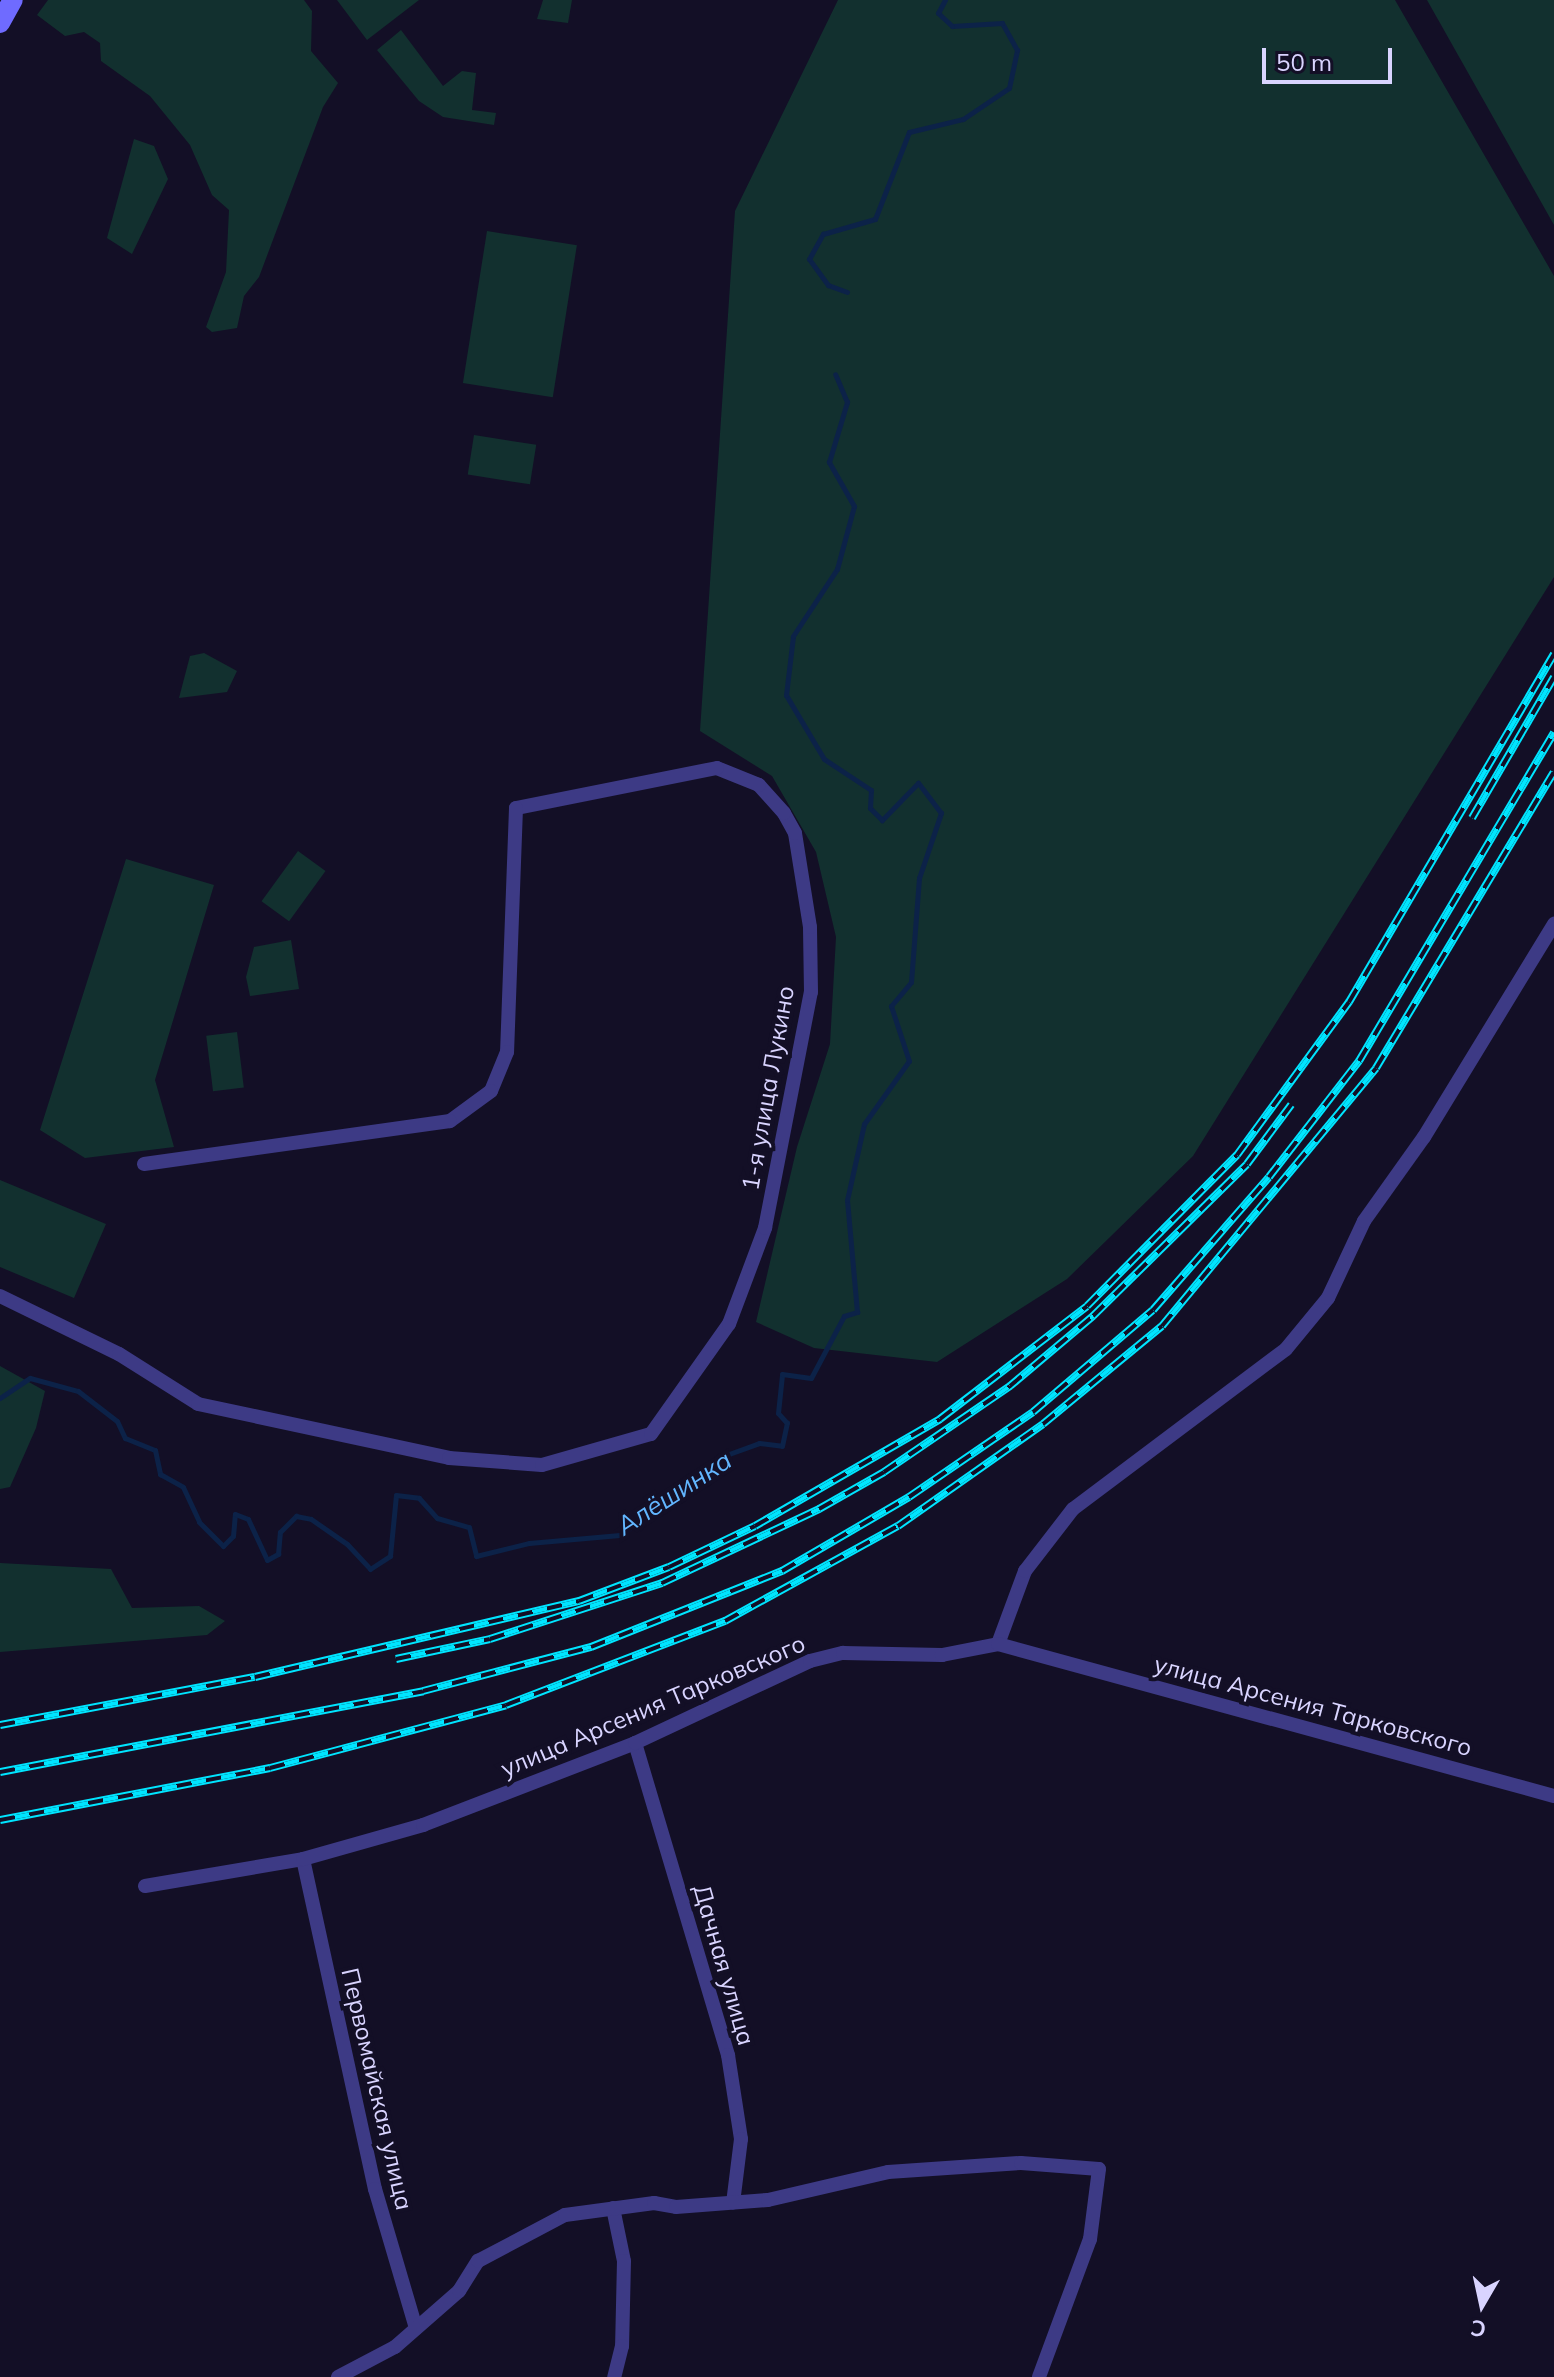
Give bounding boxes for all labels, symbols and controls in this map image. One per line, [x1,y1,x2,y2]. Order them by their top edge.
scale bar [1266,32,1396,82]
text: 50 m [1276,47,1332,77]
street label: 1-я улица Лукино [736,984,800,1192]
water label: Алёшинка [611,1444,737,1542]
street label: улица Арсения Тарковского [497,1629,809,1783]
street label: улица Арсения Тарковского [1151,1650,1475,1762]
street label: Дачная улица [687,1881,761,2049]
street label: Первомайская улица [335,1965,419,2213]
north arrow [1442,2265,1522,2345]
text: С [1469,2314,1488,2344]

